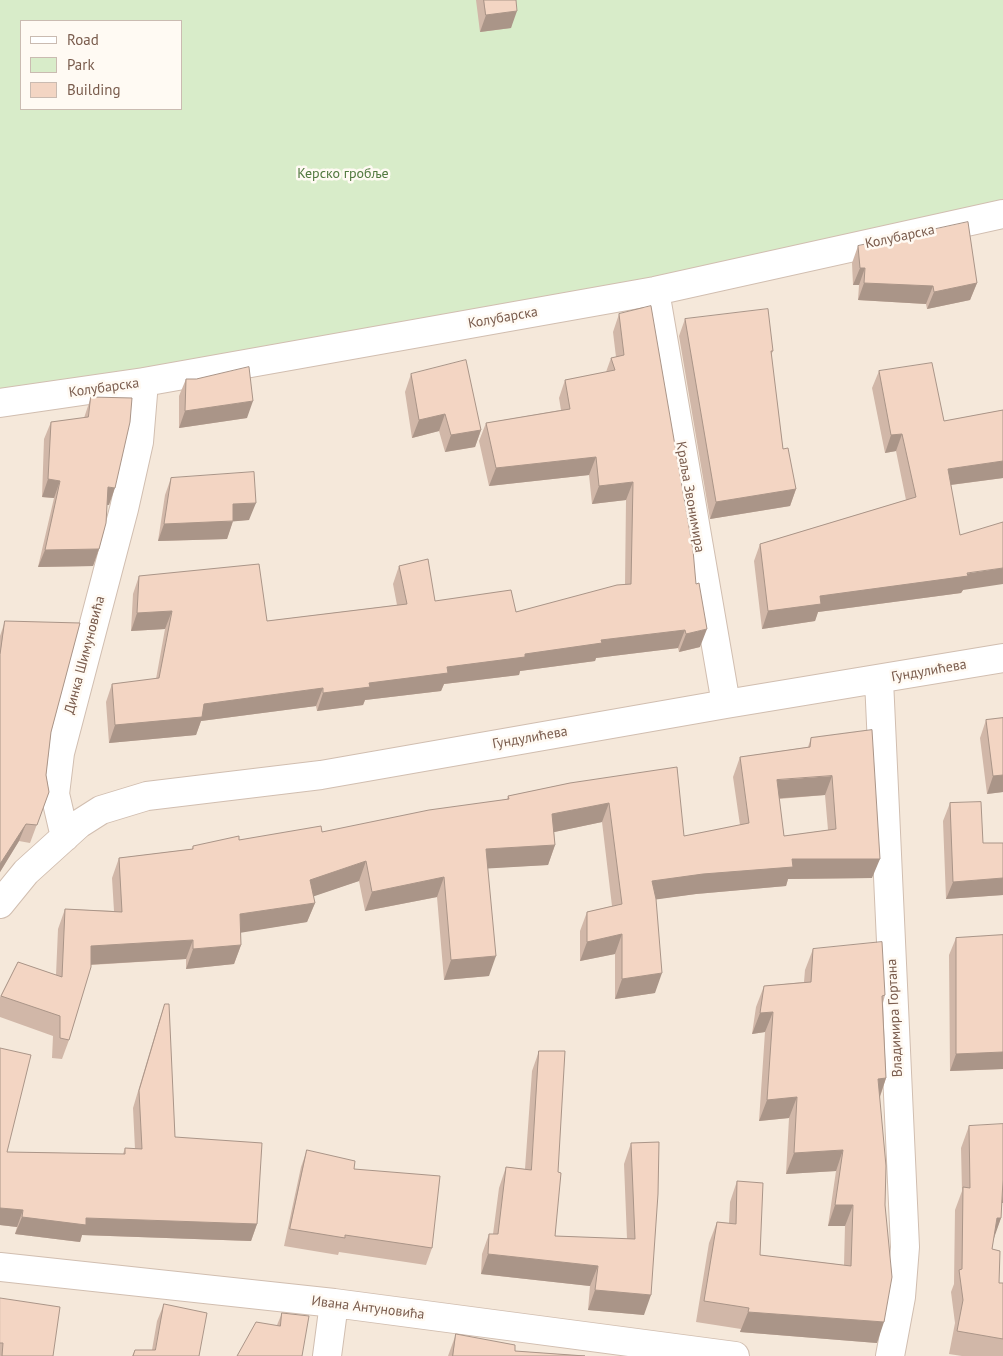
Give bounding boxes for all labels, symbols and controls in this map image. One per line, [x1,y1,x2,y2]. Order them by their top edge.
legend [20,20,182,110]
text: Road [67,30,99,49]
text: Park [67,55,95,74]
text: Building [67,80,121,99]
park label: Керско гробље [297,166,389,182]
street label: Колубарска [864,221,936,253]
street label: Колубарска [467,304,539,332]
street label: Колубарска [68,375,140,401]
street label: Краља Звонимира [672,440,708,554]
street label: Динка Шимуновића [61,594,109,716]
street label: Гундулићева [890,656,968,686]
street label: Гундулићева [491,723,569,753]
street label: Владимира Гортана [884,958,906,1078]
street label: Ивана Антуновића [310,1293,426,1323]

